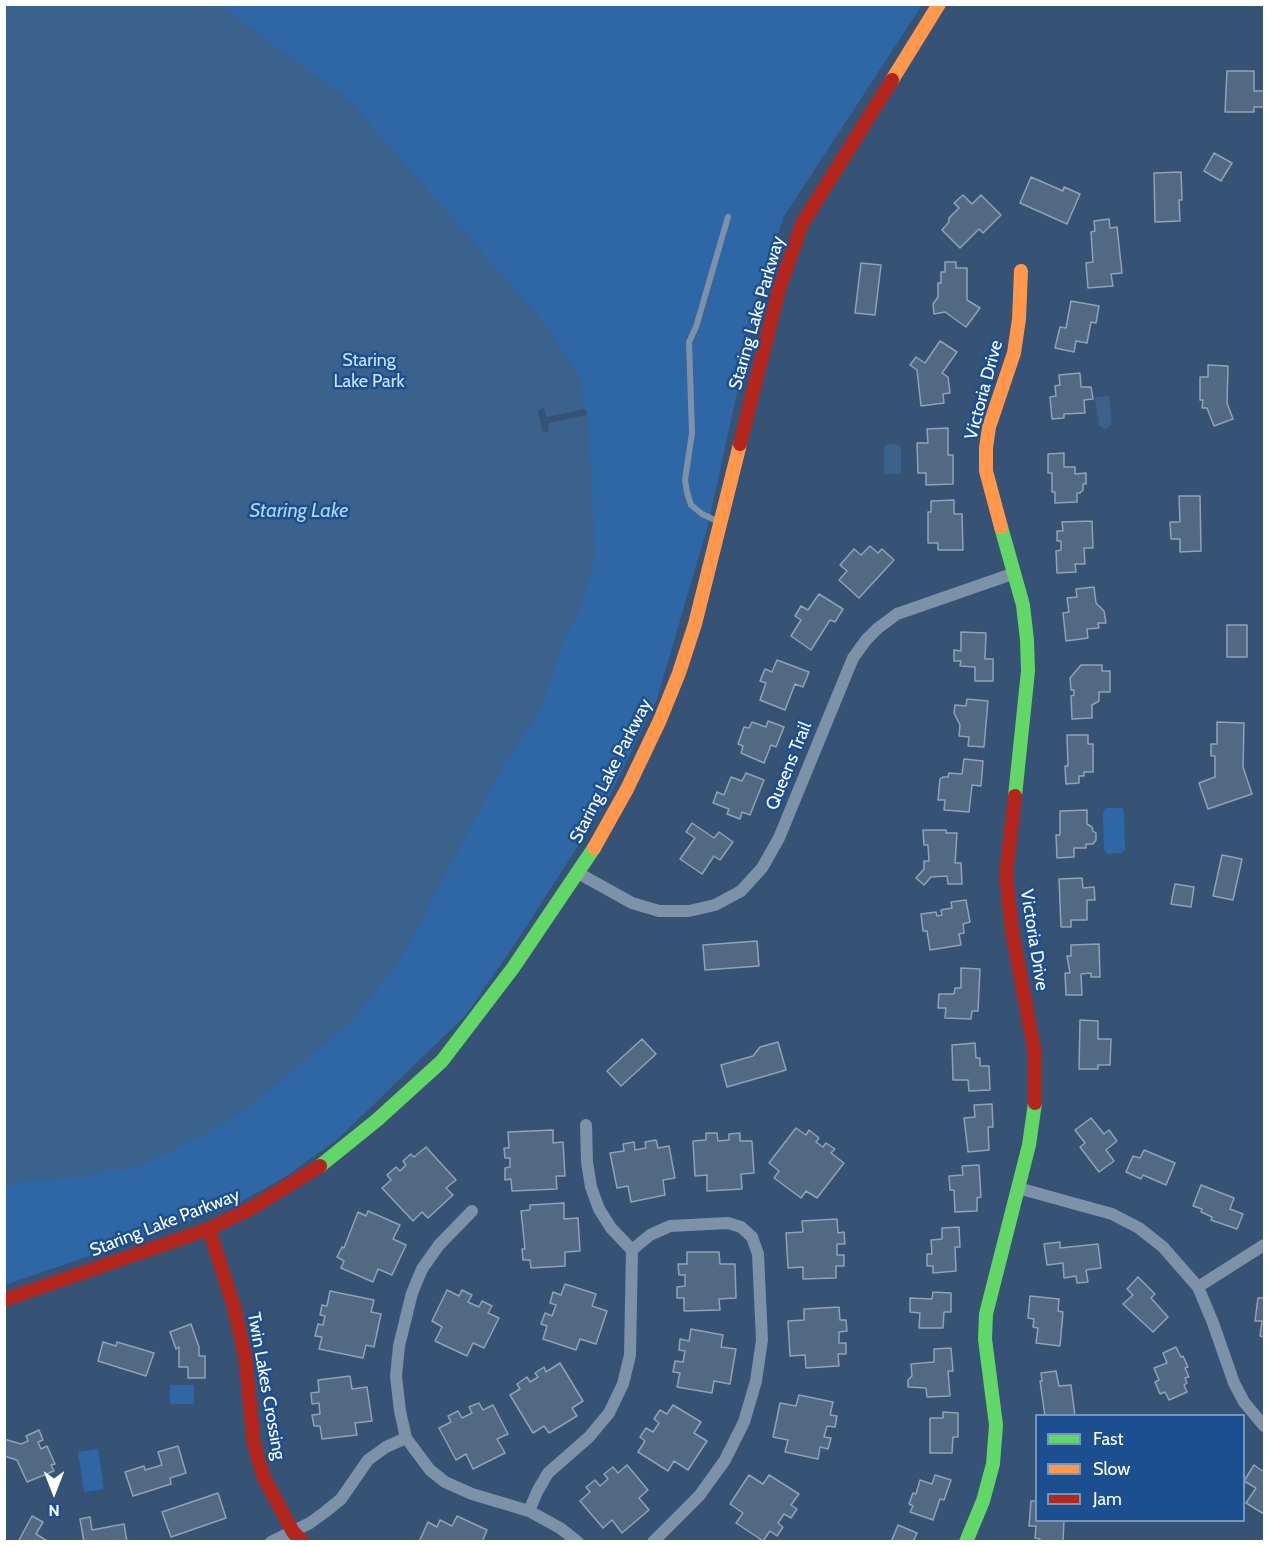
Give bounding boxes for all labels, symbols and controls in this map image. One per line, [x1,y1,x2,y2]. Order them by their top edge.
street label: Staring Lake Parkway [725,234,789,392]
street label: Victoria Drive [960,338,1008,442]
park label: Staring Lake Park [333,350,405,392]
water label: Staring Lake [250,499,348,523]
street label: Staring Lake Parkway [565,695,657,847]
street label: Queens Trail [761,719,817,813]
street label: Victoria Drive [1015,888,1053,992]
street label: Staring Lake Parkway [87,1184,243,1262]
street label: Twin Lakes Crossing [242,1311,290,1461]
legend [1035,1414,1245,1522]
text: Fast [1093,1428,1124,1450]
text: Slow [1093,1458,1130,1480]
north arrow [24,1462,84,1522]
text: Jam [1093,1488,1122,1510]
text: N [48,1501,60,1520]

